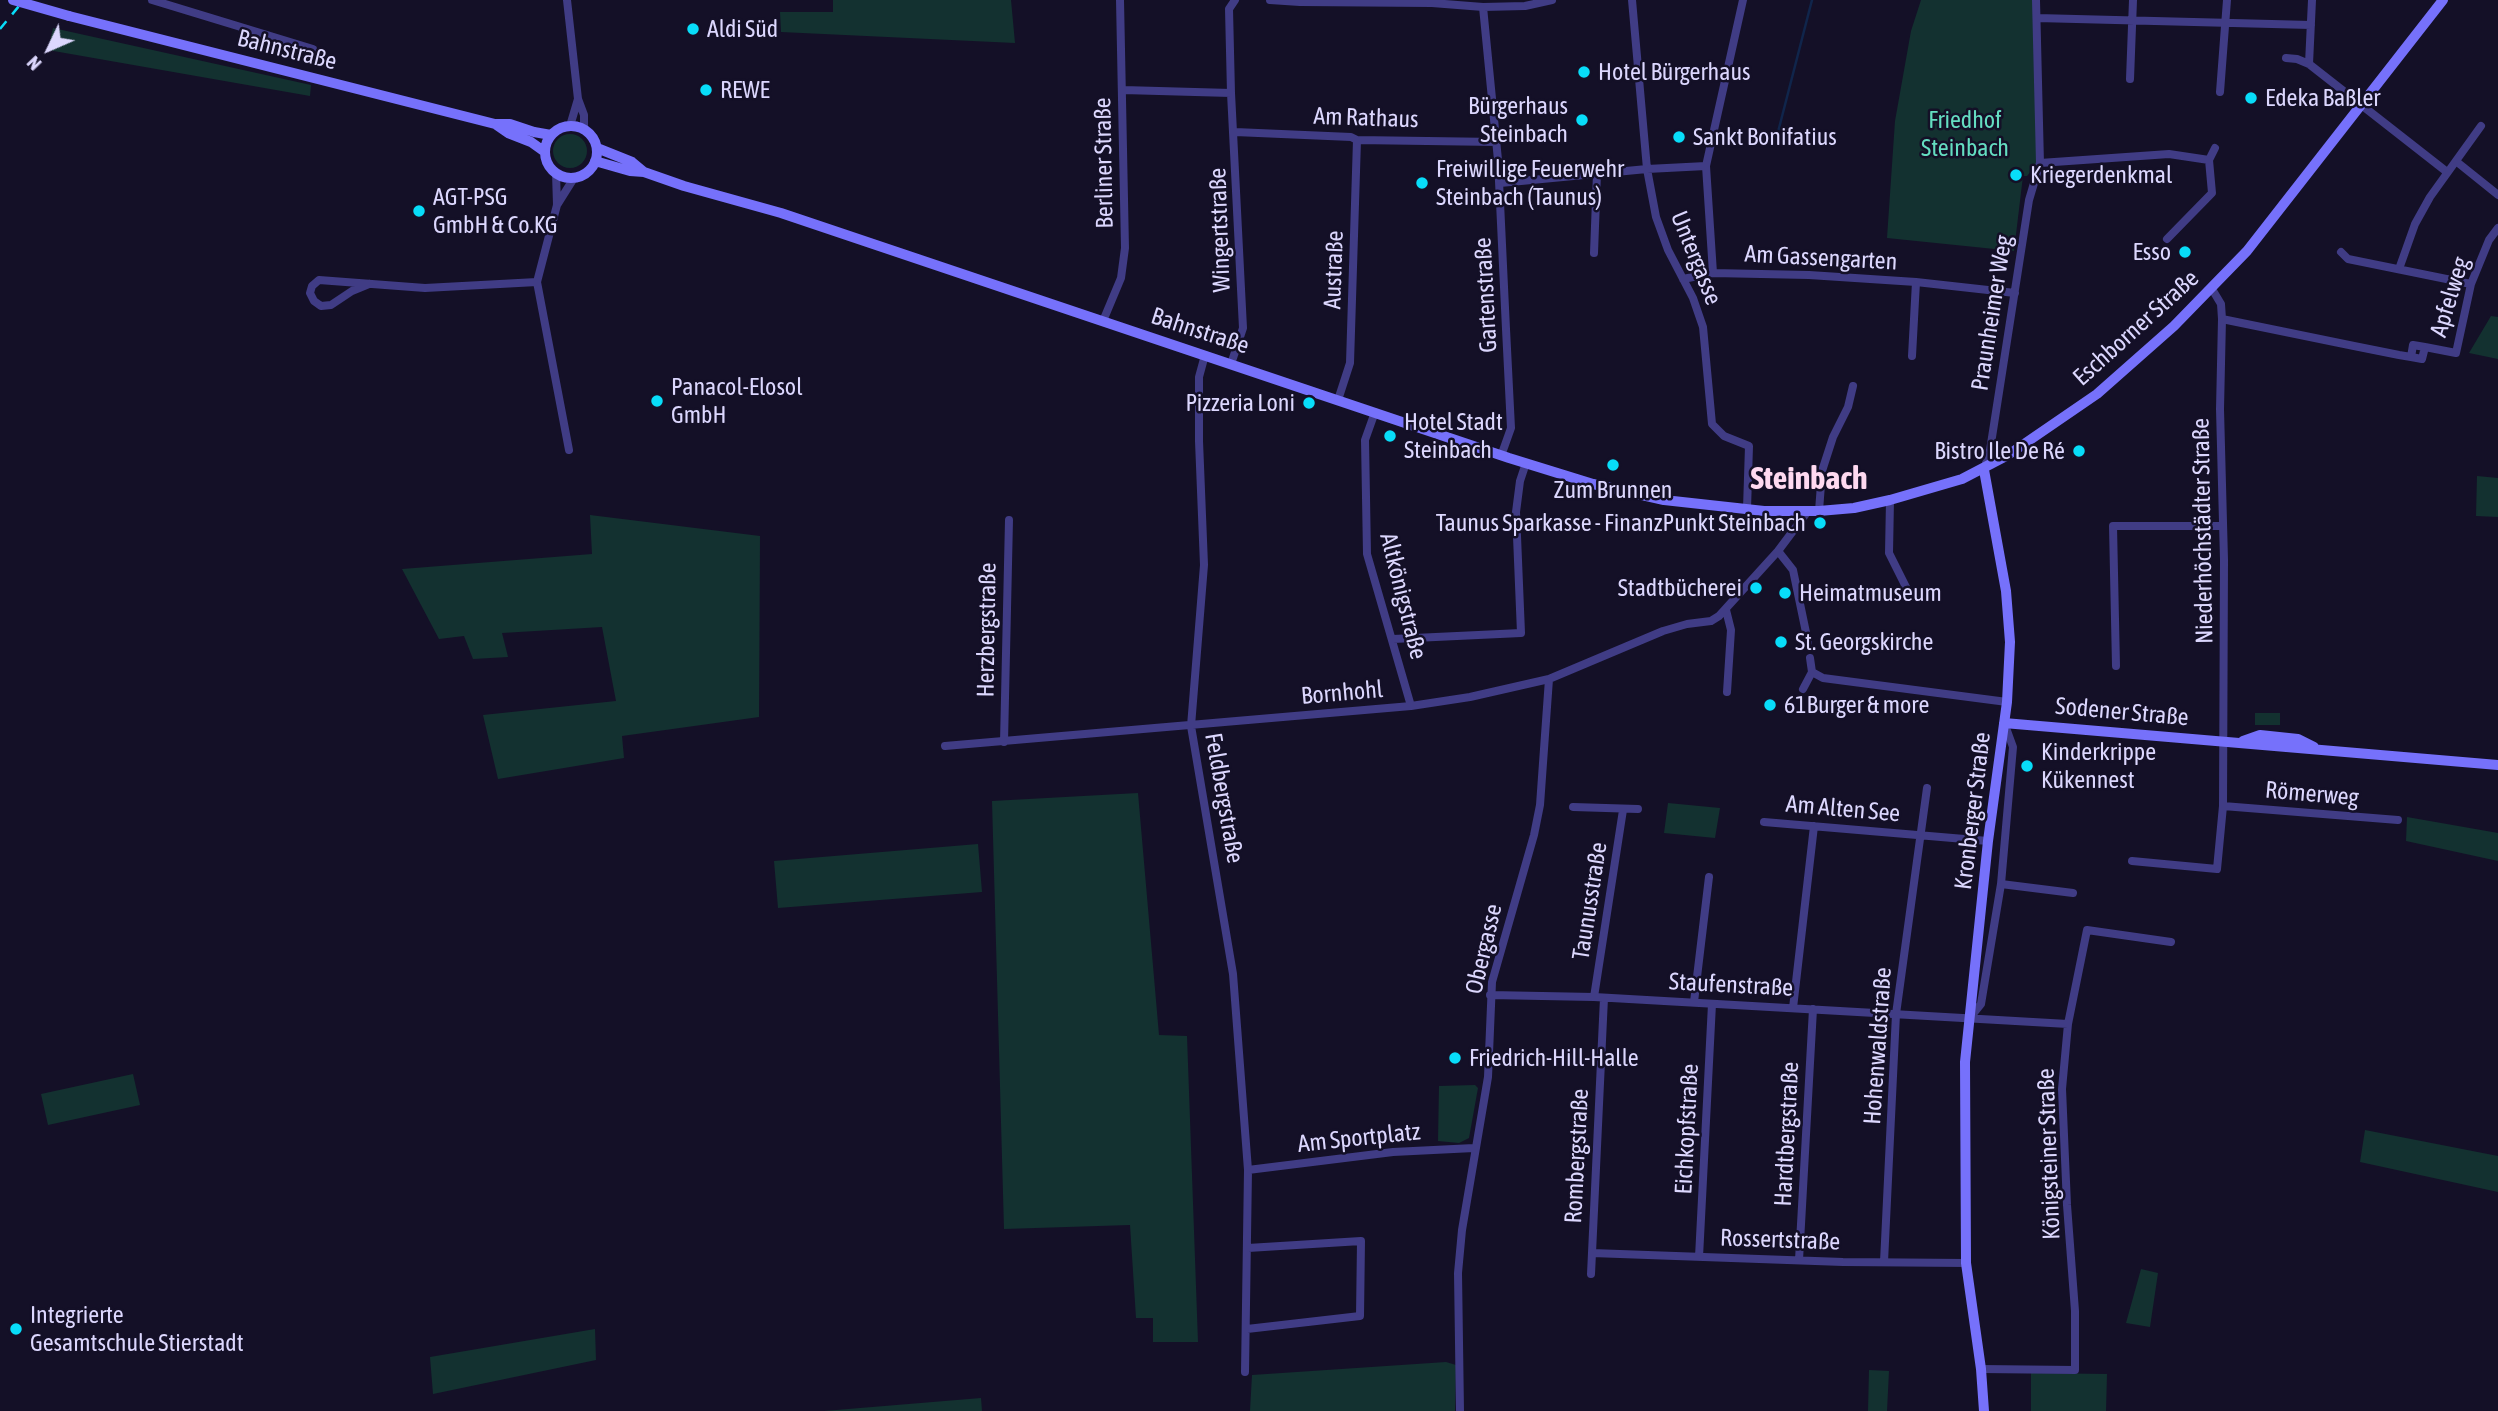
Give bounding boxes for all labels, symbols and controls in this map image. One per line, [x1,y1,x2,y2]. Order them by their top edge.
north arrow [14,14,84,84]
place label: Aldi Süd [707,15,778,43]
marker: Aldi Süd [685,21,701,37]
street label: Bahnstraße [234,24,340,76]
text: N [22,52,46,75]
place label: Hotel Bürgerhaus [1598,58,1750,86]
marker: Hotel Bürgerhaus [1576,64,1592,80]
place label: REWE [720,76,770,104]
marker: REWE [698,82,714,98]
place label: Edeka Baßler [2265,84,2380,112]
marker: Edeka Baßler [2243,90,2259,106]
place label: Bürgerhaus Steinbach [1468,92,1568,148]
street label: Berliner Straße [1088,97,1120,229]
street label: Am Rathaus [1313,102,1419,134]
park label: Friedhof Steinbach [1921,106,2009,162]
marker: Bürgerhaus Steinbach [1574,112,1590,128]
place label: Sankt Bonifatius [1693,123,1837,151]
marker: Sankt Bonifatius [1671,129,1687,145]
place label: Freiwillige Feuerwehr Steinbach (Taunus) [1436,155,1624,211]
place label: Kriegerdenkmal [2030,161,2172,189]
street label: Wingertstraße [1203,167,1237,293]
marker: Kriegerdenkmal [2008,167,2024,183]
marker: Freiwillige Feuerwehr Steinbach (Taunus) [1414,175,1430,191]
place label: AGT-PSG GmbH & Co.KG [433,183,557,239]
marker: AGT-PSG GmbH & Co.KG [411,203,427,219]
street label: Untergasse [1664,207,1728,309]
street label: Austraße [1318,230,1350,310]
street label: Praunheimer Weg [1965,233,2019,393]
street label: Gartenstraße [1469,237,1503,353]
place label: Esso [2133,238,2171,266]
street label: Am Gassengarten [1744,240,1898,276]
marker: Esso [2177,244,2193,260]
street label: Apfelweg [2424,254,2476,340]
street label: Eschborner Straße [2067,264,2205,392]
street label: Bahnstraße [1147,302,1253,360]
place label: Panacol-Elosol GmbH [671,373,802,429]
place label: Pizzeria Loni [1185,389,1295,417]
marker: Panacol-Elosol GmbH [649,393,665,409]
marker: Pizzeria Loni [1301,395,1317,411]
place label: Hotel Stadt Steinbach [1404,408,1503,464]
street label: Niederhöchstädter Straße [2187,418,2219,644]
marker: Hotel Stadt Steinbach [1382,428,1398,444]
place label: Bistro Ile De Ré [1934,437,2065,465]
marker: Bistro Ile De Ré [2071,443,2087,459]
marker: Zum Brunnen [1605,457,1621,473]
district label: Steinbach [1750,460,1868,498]
place label: Zum Brunnen [1554,476,1672,504]
place label: Taunus Sparkasse - FinanzPunkt Steinbach [1436,509,1806,537]
marker: Taunus Sparkasse - FinanzPunkt Steinbach [1812,515,1828,531]
street label: Altkönigstraße [1373,530,1433,662]
street label: Herzbergstraße [971,562,1003,698]
place label: Stadtbücherei [1618,574,1742,602]
place label: Heimatmuseum [1799,579,1942,607]
marker: Stadtbücherei [1748,580,1764,596]
marker: Heimatmuseum [1777,585,1793,601]
place label: St. Georgskirche [1795,628,1933,656]
marker: St. Georgskirche [1773,634,1789,650]
street label: Bornhohl [1300,675,1384,711]
place label: 61Burger & more [1784,691,1929,719]
street label: Sodener Straße [2054,692,2190,732]
marker: 61Burger & more [1762,697,1778,713]
street label: Feldbergstraße [1198,731,1250,865]
street label: Kronberger Straße [1949,731,1997,891]
place label: Kinderkrippe Kükennest [2041,738,2156,794]
marker: Kinderkrippe Kükennest [2019,758,2035,774]
street label: Römerweg [2264,776,2360,812]
street label: Am Alten See [1785,790,1901,828]
street label: Taunusstraße [1566,840,1614,962]
street label: Obergasse [1460,901,1508,997]
street label: Hohenwaldstraße [1858,966,1898,1126]
street label: Staufenstraße [1668,967,1794,1003]
place label: Friedrich-Hill-Halle [1469,1044,1639,1072]
marker: Friedrich-Hill-Halle [1447,1050,1463,1066]
street label: Hardtbergstraße [1769,1061,1805,1207]
street label: Eichkopfstraße [1669,1063,1705,1195]
street label: Königsteiner Straße [2032,1068,2066,1240]
street label: Rombergstraße [1559,1088,1595,1224]
street label: Am Sportplatz [1296,1117,1422,1159]
street label: Rossertstraße [1719,1224,1841,1256]
place label: Integrierte Gesamtschule Stierstadt [30,1301,244,1357]
marker: Integrierte Gesamtschule Stierstadt [8,1321,24,1337]

